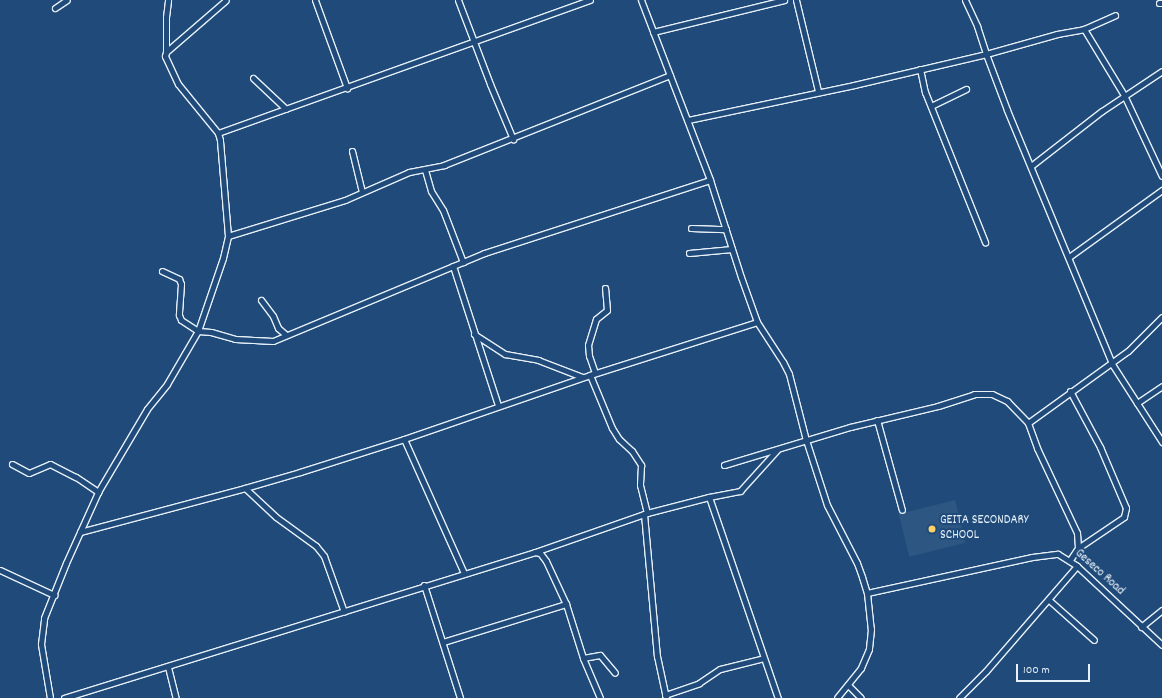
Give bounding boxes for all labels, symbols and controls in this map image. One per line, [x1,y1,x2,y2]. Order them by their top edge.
place label: GEITA SECONDARY SCHOOL [940,514,1029,545]
marker: GEITA SECONDARY SCHOOL [927,524,937,534]
street label: Geseco Road [1071,547,1127,599]
scale bar [1018,656,1092,682]
text: 100 m [1023,662,1050,679]

